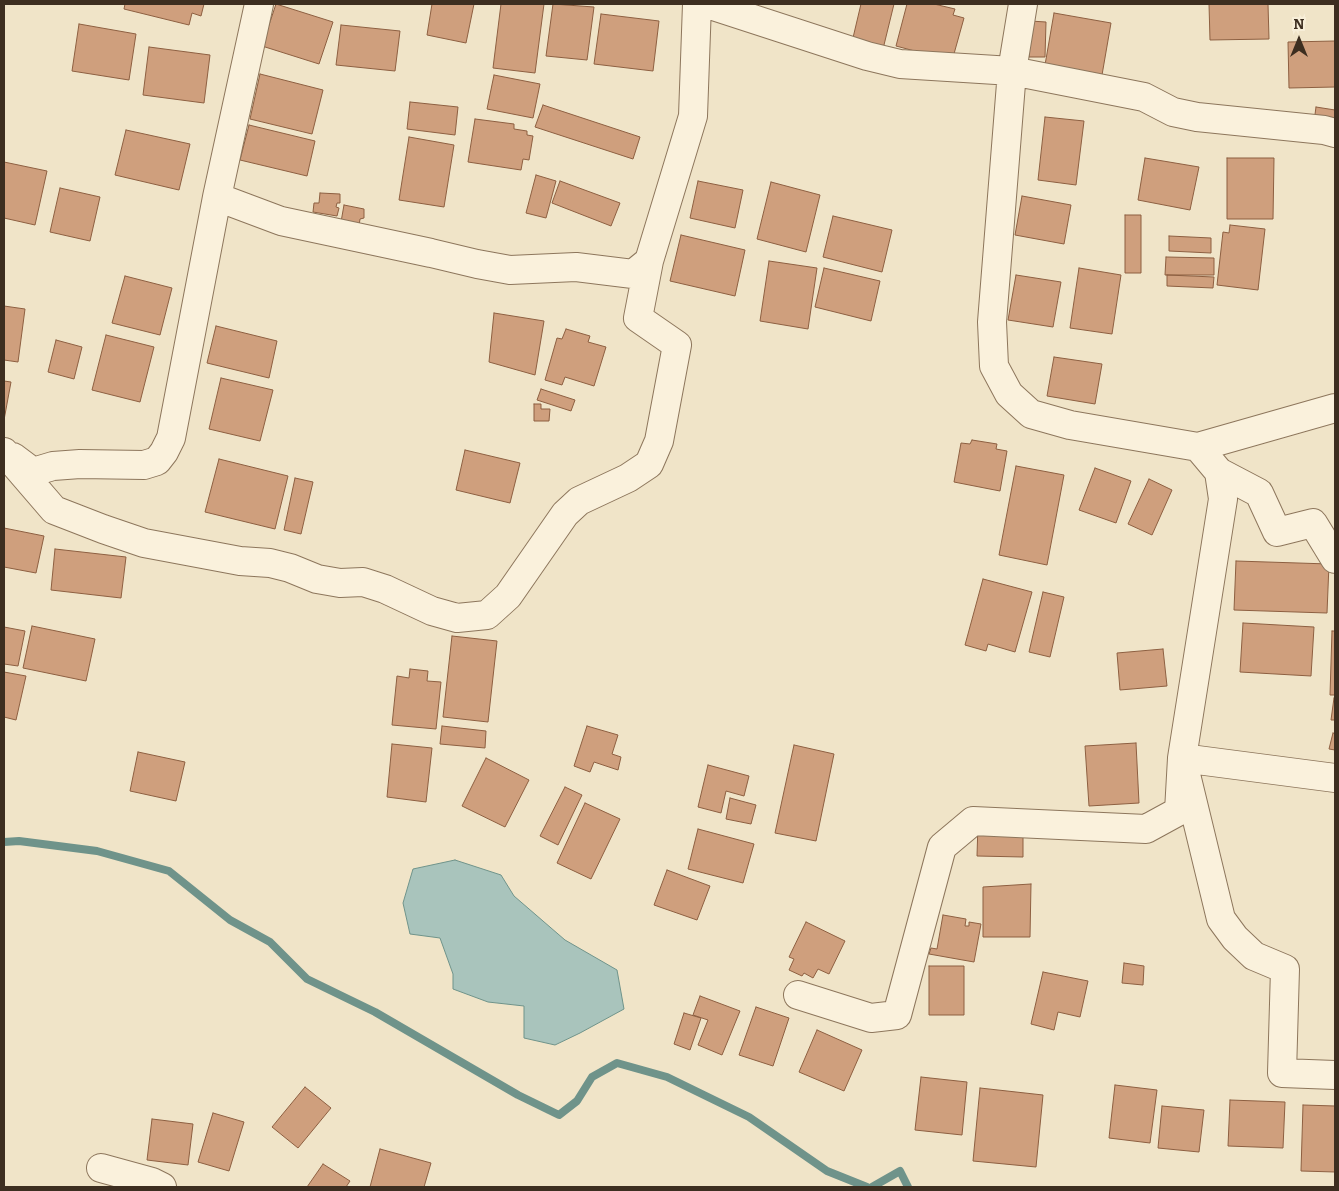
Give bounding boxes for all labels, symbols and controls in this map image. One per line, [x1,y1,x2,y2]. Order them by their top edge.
north arrow [1274,15,1324,65]
text: N [1294,16,1304,33]

